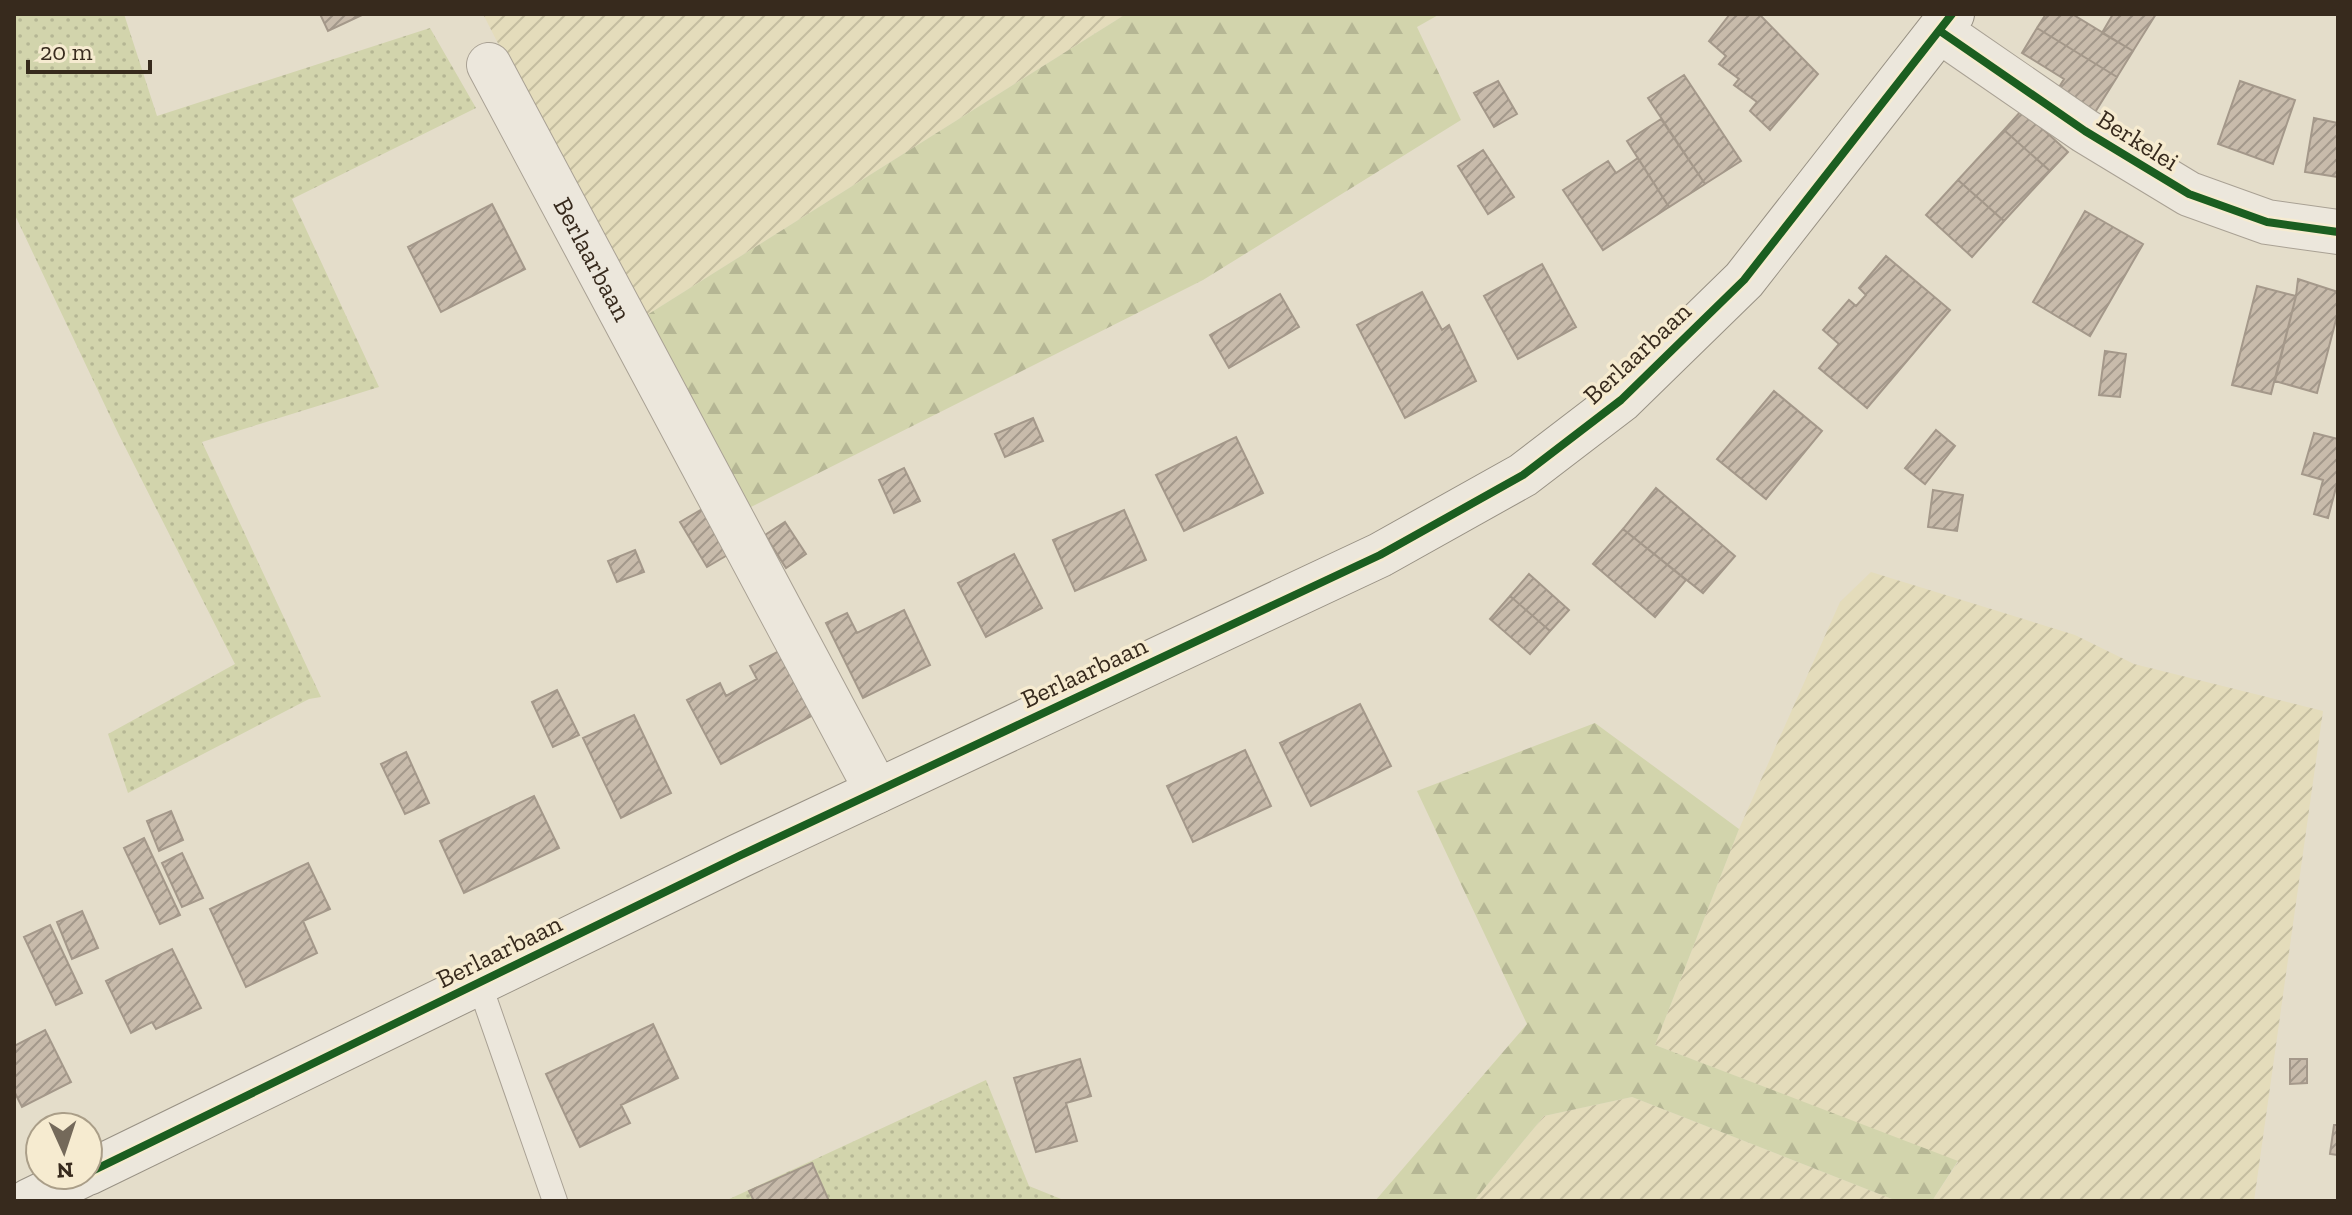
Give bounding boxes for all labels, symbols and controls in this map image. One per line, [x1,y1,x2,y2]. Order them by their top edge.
scale bar [28,24,150,74]
text: 20 m [40,37,93,66]
street label: Berkelei [2091,102,2185,178]
street label: Berlaarbaan [547,192,639,326]
street label: Berlaarbaan [1577,295,1698,411]
street label: Berlaarbaan [1016,629,1152,715]
street label: Berlaarbaan [431,907,567,995]
north arrow [24,1111,104,1191]
text: N [56,1157,74,1184]

